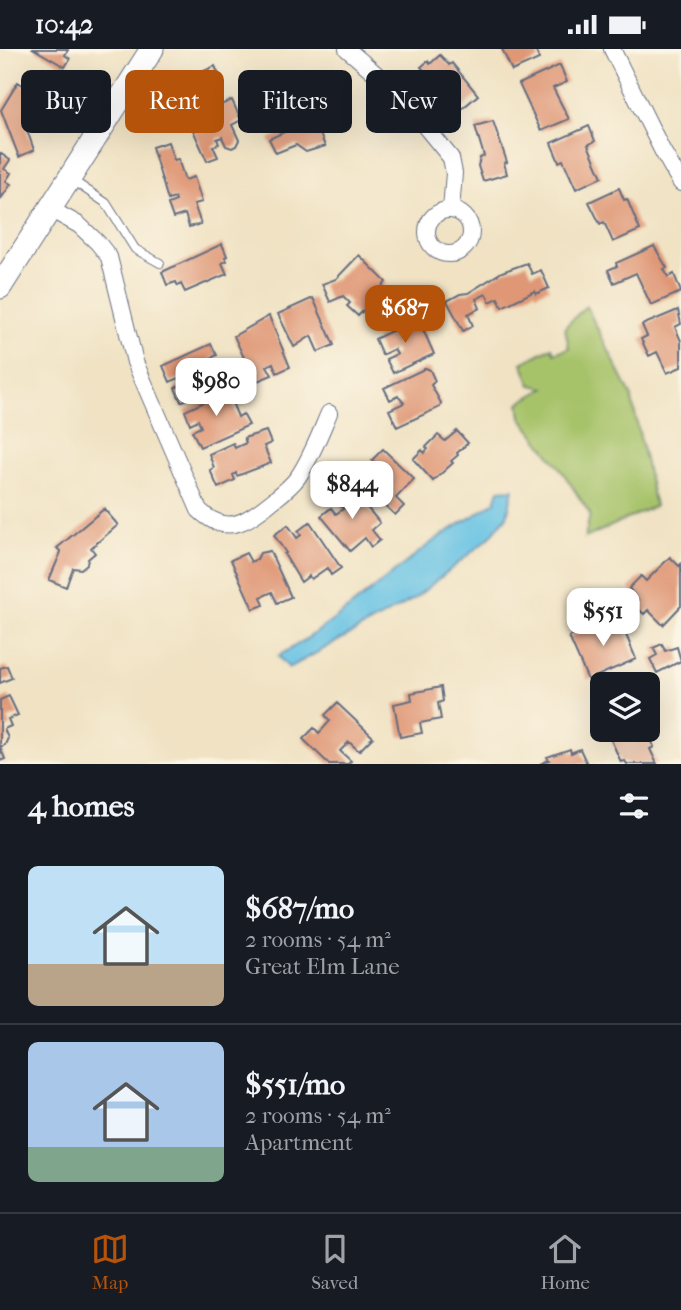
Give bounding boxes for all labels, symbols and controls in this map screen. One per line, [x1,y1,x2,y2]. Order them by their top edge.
text: 10:42 [35,9,94,40]
chip: Buy [21,70,111,133]
chip: Rent [125,70,224,133]
chip: Filters [238,70,352,133]
chip: New [366,70,461,133]
pin: $687 [364,285,446,345]
text: $687 [381,294,429,321]
pin: $980 [175,359,257,418]
text: $980 [192,367,240,394]
pin: $844 [311,461,393,521]
text: $844 [326,470,378,497]
pin: $551 [562,589,644,648]
text: $551 [583,597,623,624]
map controls [590,672,660,742]
button: layers [590,672,660,742]
icon: filters [615,787,653,825]
text: 4 homes [28,789,135,824]
text: $687/mo [245,891,354,926]
icon: home [84,894,168,978]
text: 2 rooms · 54 m² [245,926,391,953]
text: Great Elm Lane [245,953,400,980]
text: $551/mo [245,1067,345,1102]
icon: home [84,1070,168,1154]
text: 2 rooms · 54 m² [245,1102,391,1129]
text: Apartment [245,1129,353,1156]
tab: Map [91,1230,129,1294]
tab: Saved [311,1230,358,1294]
tab: Home [540,1230,590,1294]

